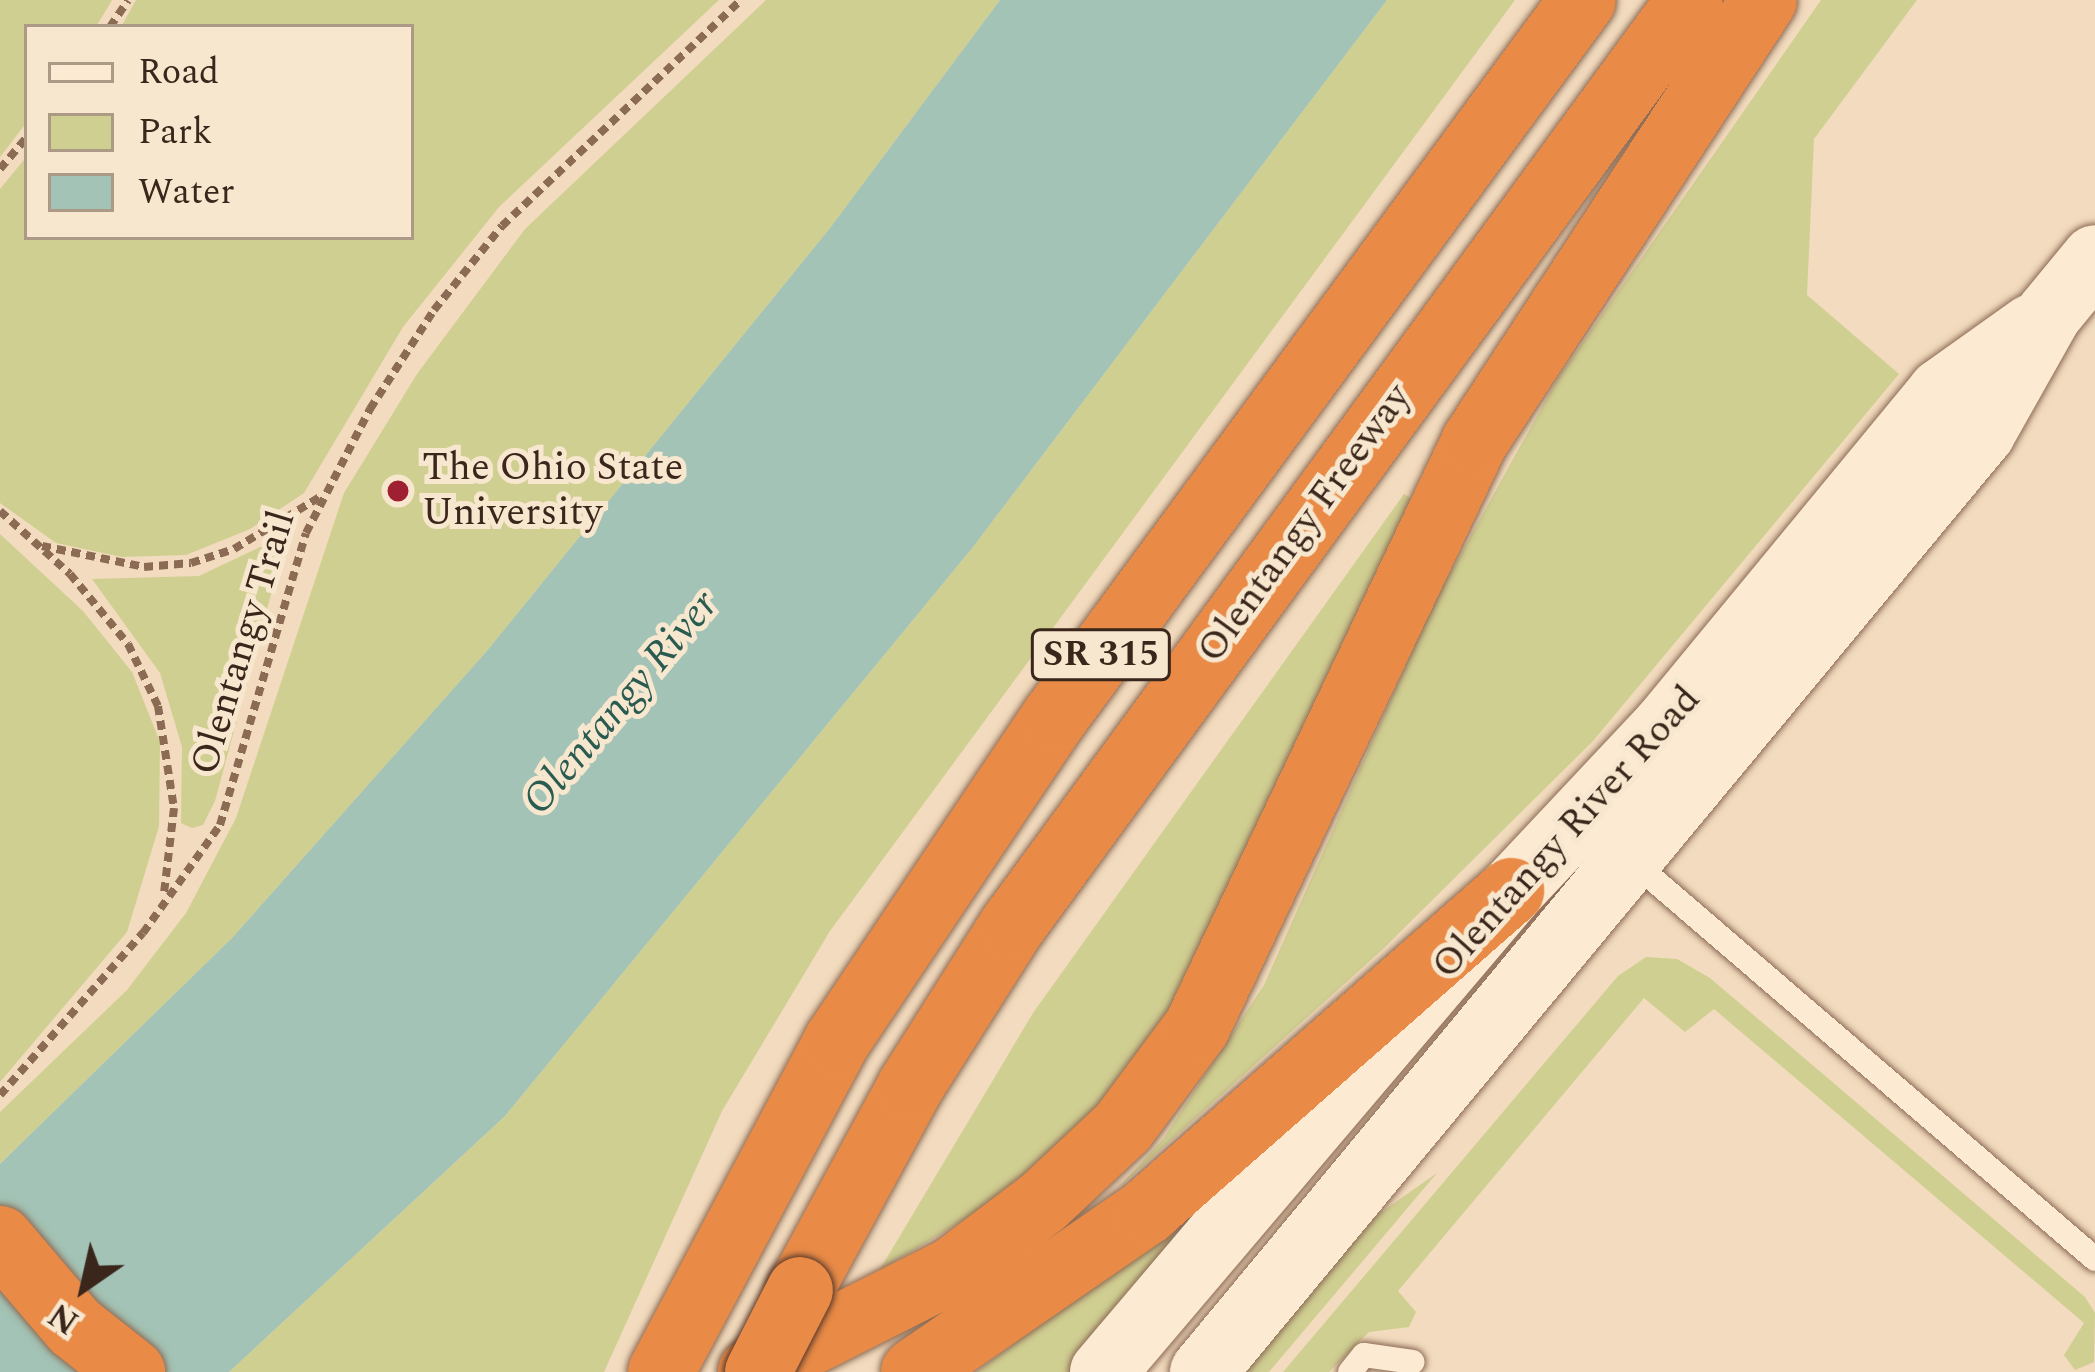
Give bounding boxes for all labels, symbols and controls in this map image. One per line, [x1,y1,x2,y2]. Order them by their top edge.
legend [24,24,414,240]
text: Road [138,45,219,100]
text: Park [138,105,212,160]
text: Water [138,165,235,220]
street label: Olentangy Freeway [1188,376,1422,672]
place label: The Ohio State University [422,446,683,537]
marker: The Ohio State University [385,478,411,504]
street label: Olentangy Trail [182,505,306,781]
water label: Olentangy River [513,581,729,825]
road number: SR 315 [1029,625,1173,685]
street label: Olentangy River Road [1423,677,1711,989]
north arrow [24,1228,144,1348]
text: N [39,1290,89,1346]

